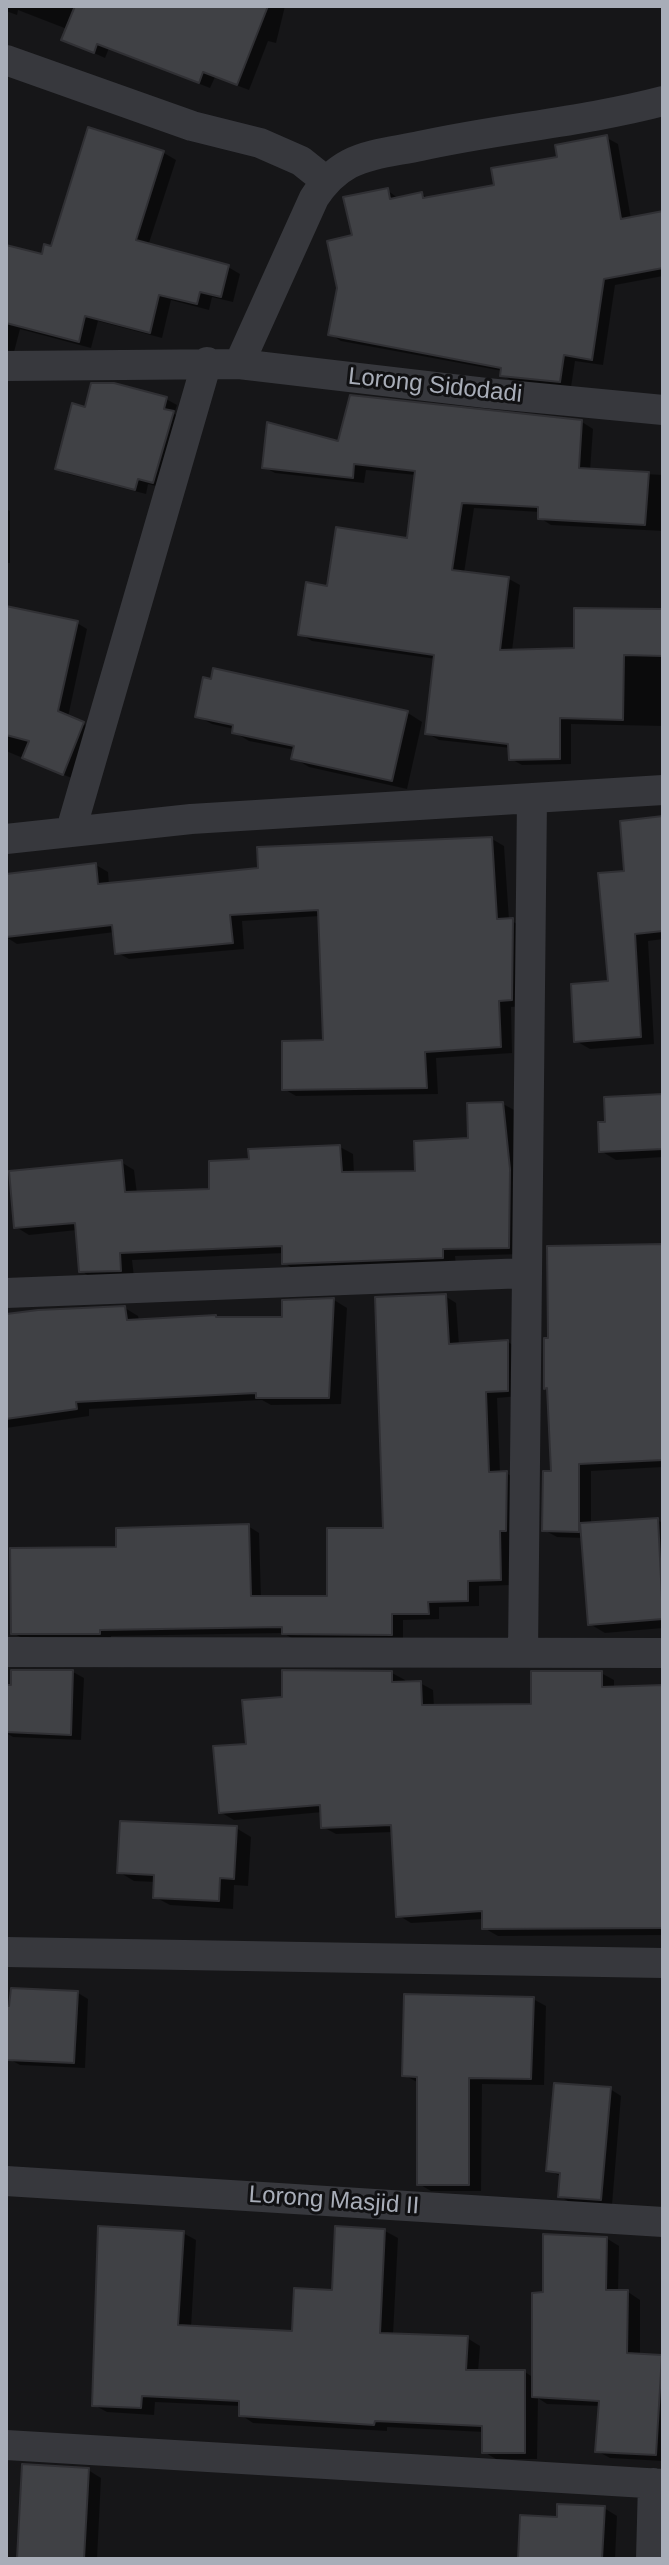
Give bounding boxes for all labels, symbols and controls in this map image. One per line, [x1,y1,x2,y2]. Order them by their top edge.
street label: Lorong Sidodadi [347,363,523,409]
street label: Lorong Masjid II [248,2181,420,2221]

